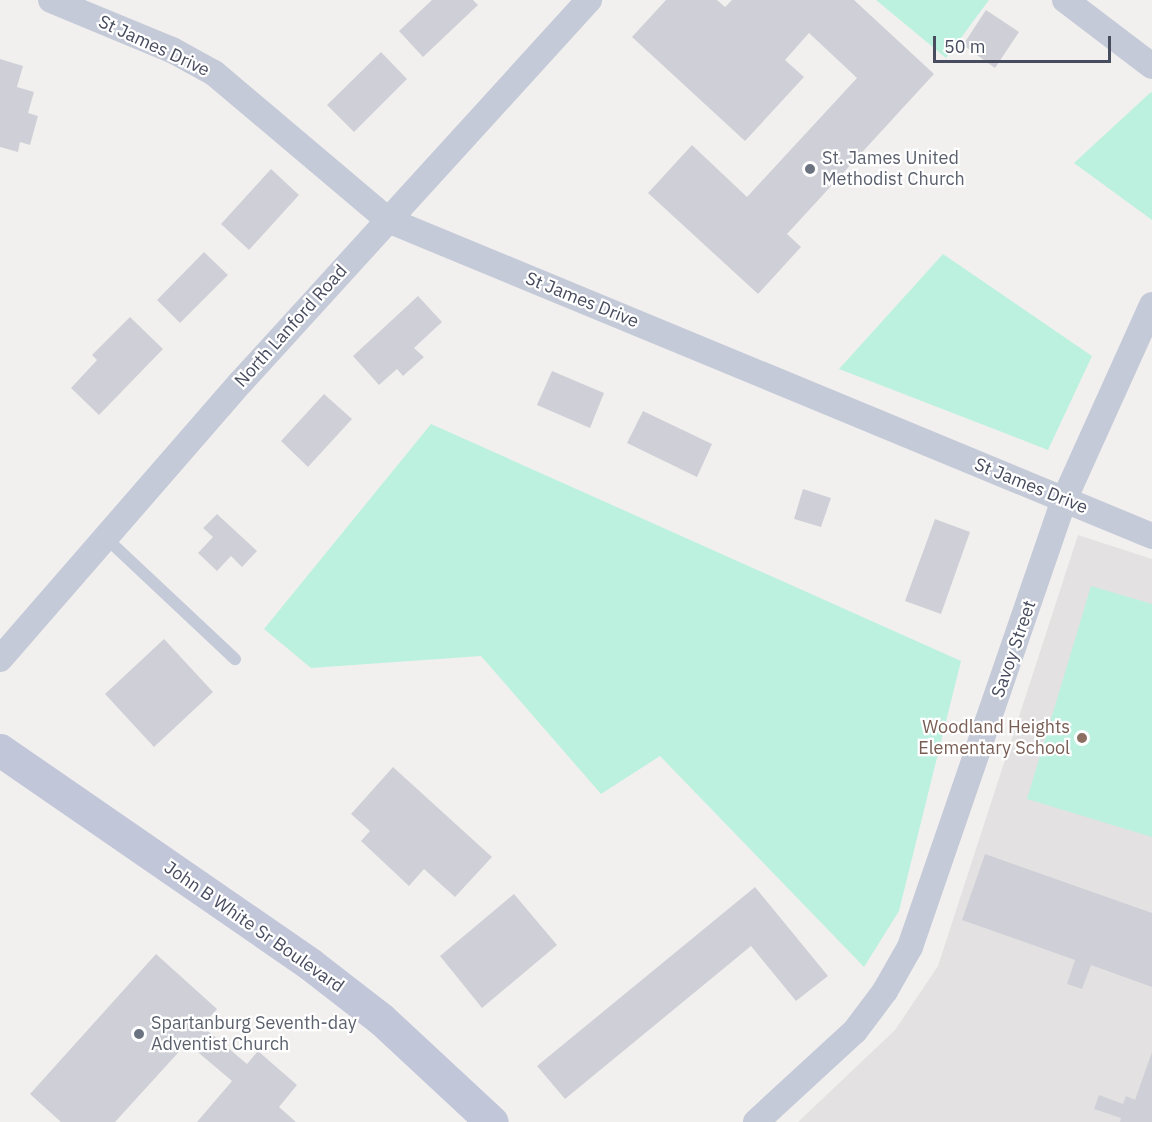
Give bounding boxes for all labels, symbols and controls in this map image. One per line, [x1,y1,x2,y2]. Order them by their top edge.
street label: St James Drive [95,11,213,81]
scale bar [936,24,1114,62]
text: 50 m [944,35,986,58]
place label: St. James United Methodist Church [822,148,965,190]
marker: St. James United Methodist Church [803,162,817,176]
street label: North Lanford Road [230,260,352,392]
street label: St James Drive [522,267,642,333]
street label: St James Drive [971,453,1091,519]
street label: Savoy Street [987,598,1041,700]
place label: Woodland Heights Elementary School [918,717,1070,760]
marker: Woodland Heights Elementary School [1075,731,1089,745]
street label: John B White Sr Boulevard [160,857,348,997]
place label: Spartanburg Seventh-day Adventist Church [151,1013,357,1056]
marker: Spartanburg Seventh-day Adventist Church [132,1027,146,1041]

